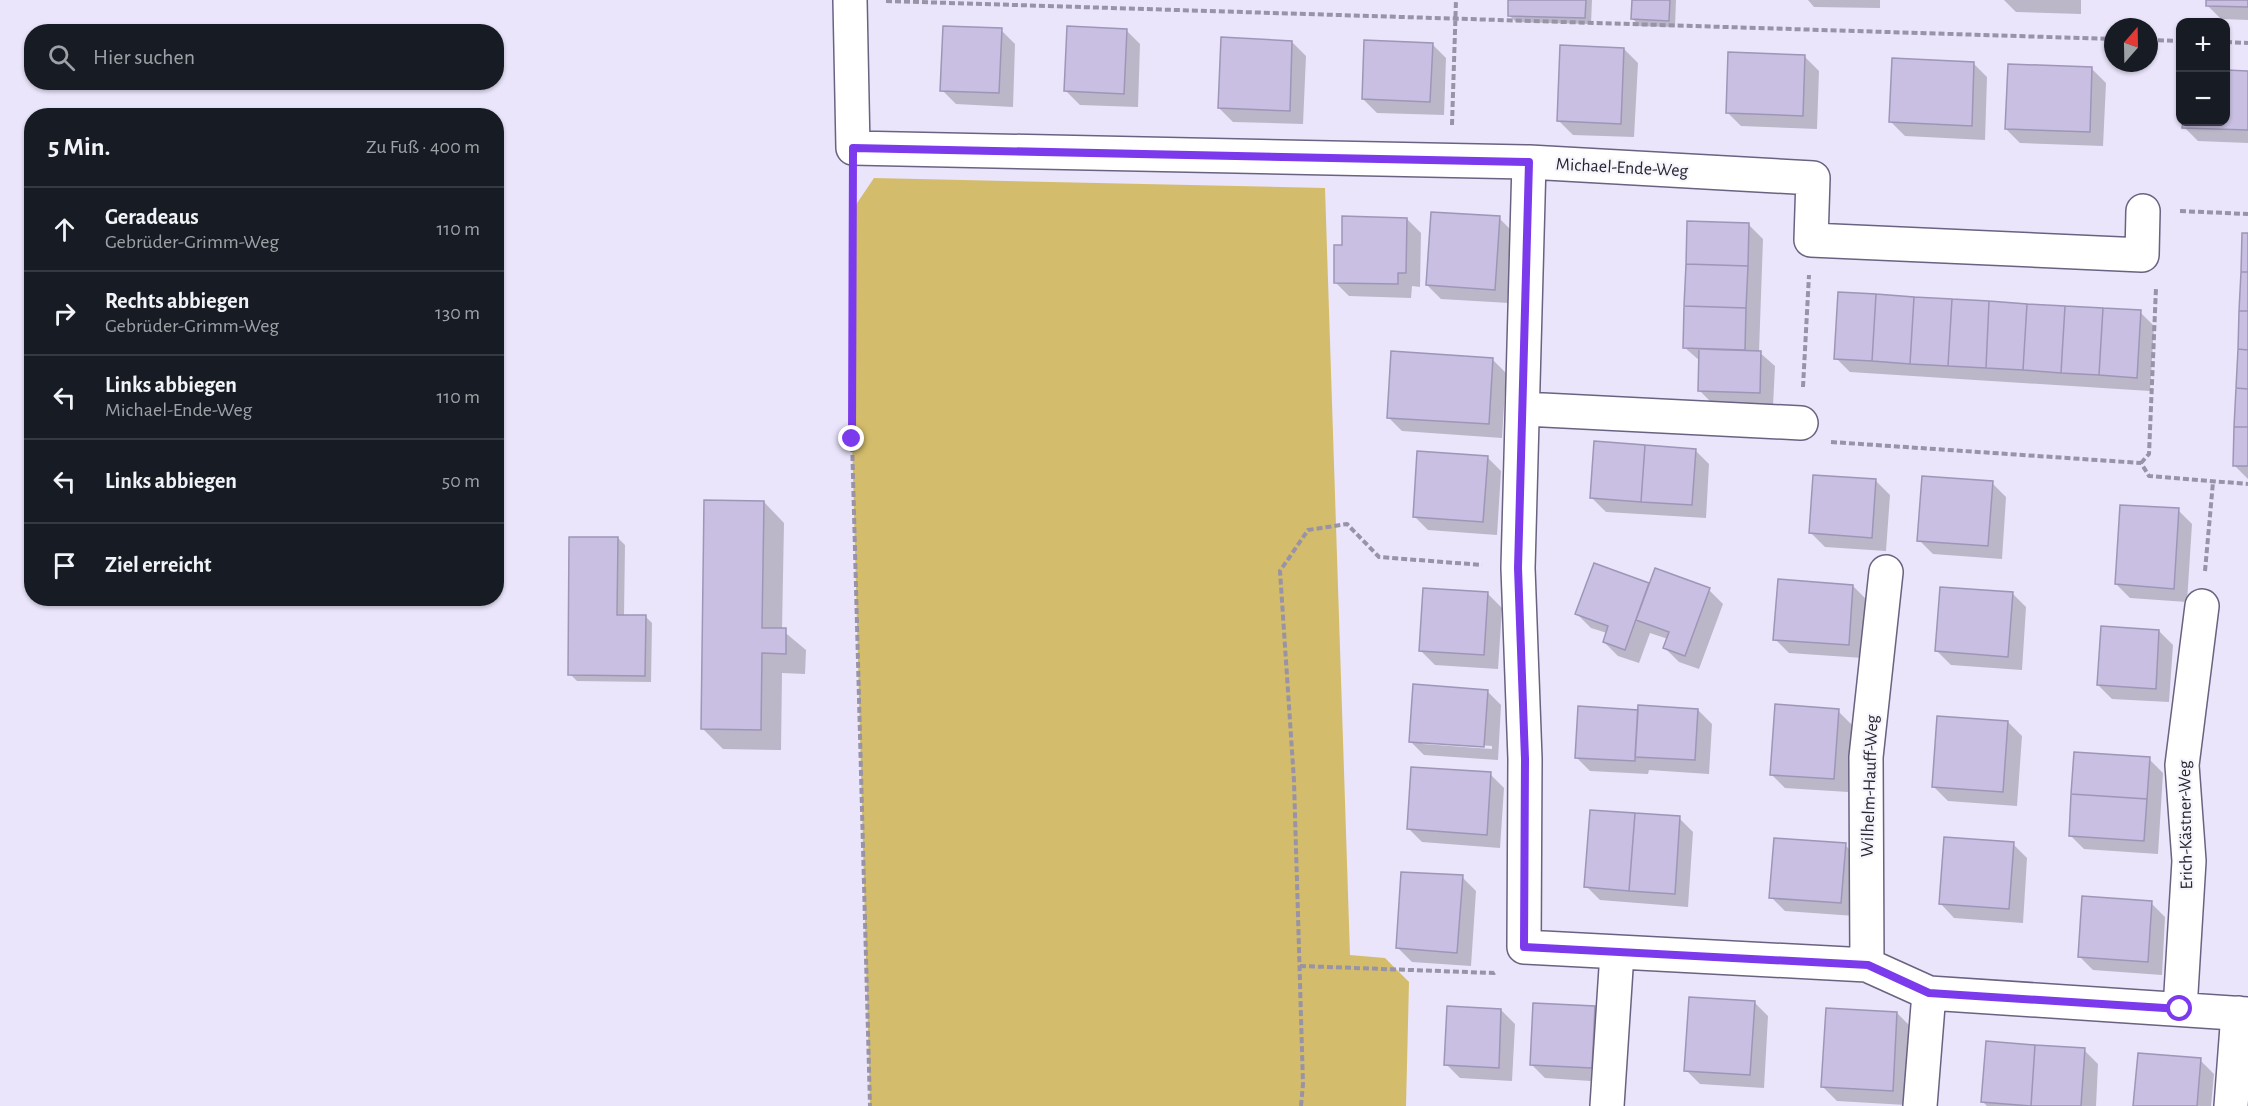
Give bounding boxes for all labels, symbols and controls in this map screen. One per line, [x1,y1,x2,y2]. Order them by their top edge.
north arrow [2104,18,2158,72]
map controls [2176,18,2230,126]
button: + [2176,18,2230,72]
search box [24,24,504,90]
icon: search [45,41,78,74]
text: Hier suchen [93,46,195,68]
button: − [2176,72,2230,126]
text: 5 Min. [48,134,110,160]
text: Zu Fuß · 400 m [366,137,480,157]
street label: Michael-Ende-Weg [1555,156,1689,180]
text: Geradeaus [105,206,199,228]
icon: ahead [48,213,81,246]
text: 110 m [436,219,480,239]
text: Gebrüder-Grimm-Weg [105,232,279,252]
text: Rechts abbiegen [105,290,249,312]
icon: right [48,297,81,330]
text: 130 m [435,303,480,323]
text: Gebrüder-Grimm-Weg [105,316,279,336]
text: Links abbiegen [105,374,237,396]
icon: left [48,381,81,414]
text: 110 m [436,387,480,407]
text: Michael-Ende-Weg [105,400,252,420]
route end [838,425,864,451]
icon: left [48,465,81,498]
text: Links abbiegen [105,470,237,492]
text: 50 m [442,471,480,491]
icon: arrive [48,549,81,582]
text: Ziel erreicht [105,554,212,576]
street label: Wilhelm-Hauff-Weg [1859,714,1881,858]
street label: Erich-Kästner-Weg [2176,760,2196,890]
route start [2166,995,2192,1021]

